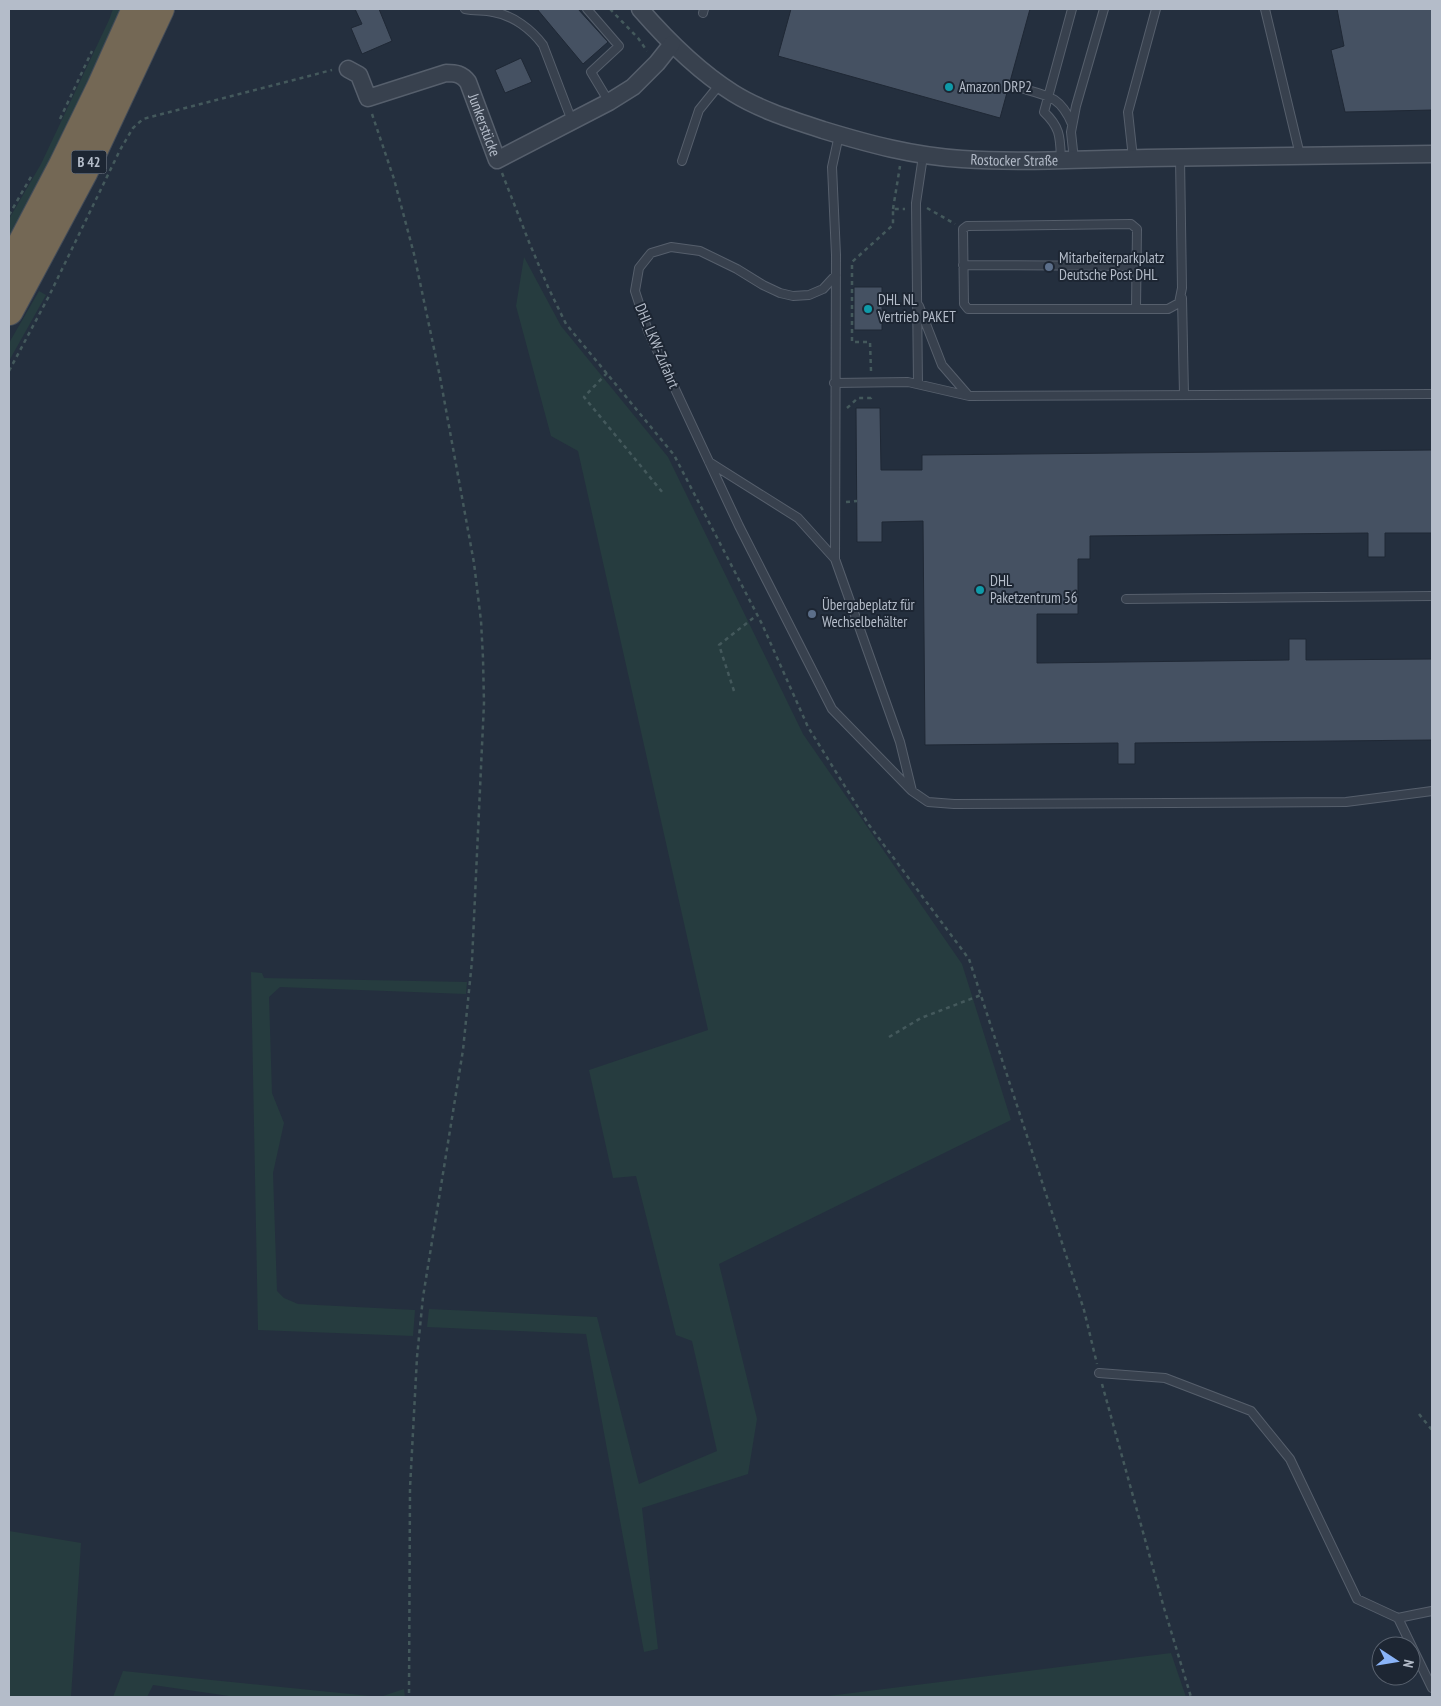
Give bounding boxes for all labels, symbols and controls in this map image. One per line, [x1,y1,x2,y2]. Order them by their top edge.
place label: Amazon DRP2 [959,77,1032,96]
marker: Amazon DRP2 [943,81,955,93]
street label: Junkerstücke [464,90,505,159]
road number: B 42 [72,150,106,173]
street label: Rostocker Straße [970,150,1058,170]
place label: Mitarbeiterparkplatz Deutsche Post DHL [1059,248,1164,284]
marker: Mitarbeiterparkplatz Deutsche Post DHL [1043,261,1055,273]
place label: DHL NL Vertrieb PAKET [877,290,956,326]
street label: DHL LKW-Zufahrt [631,301,684,391]
marker: DHL NL Vertrieb PAKET [862,303,874,315]
place label: DHL Paketzentrum 56 [990,571,1078,607]
marker: DHL Paketzentrum 56 [974,584,986,596]
place label: Übergabeplatz für Wechselbehälter [822,595,916,631]
marker: Übergabeplatz für Wechselbehälter [806,608,818,620]
north arrow [1371,1636,1421,1686]
text: N [1399,1658,1418,1669]

